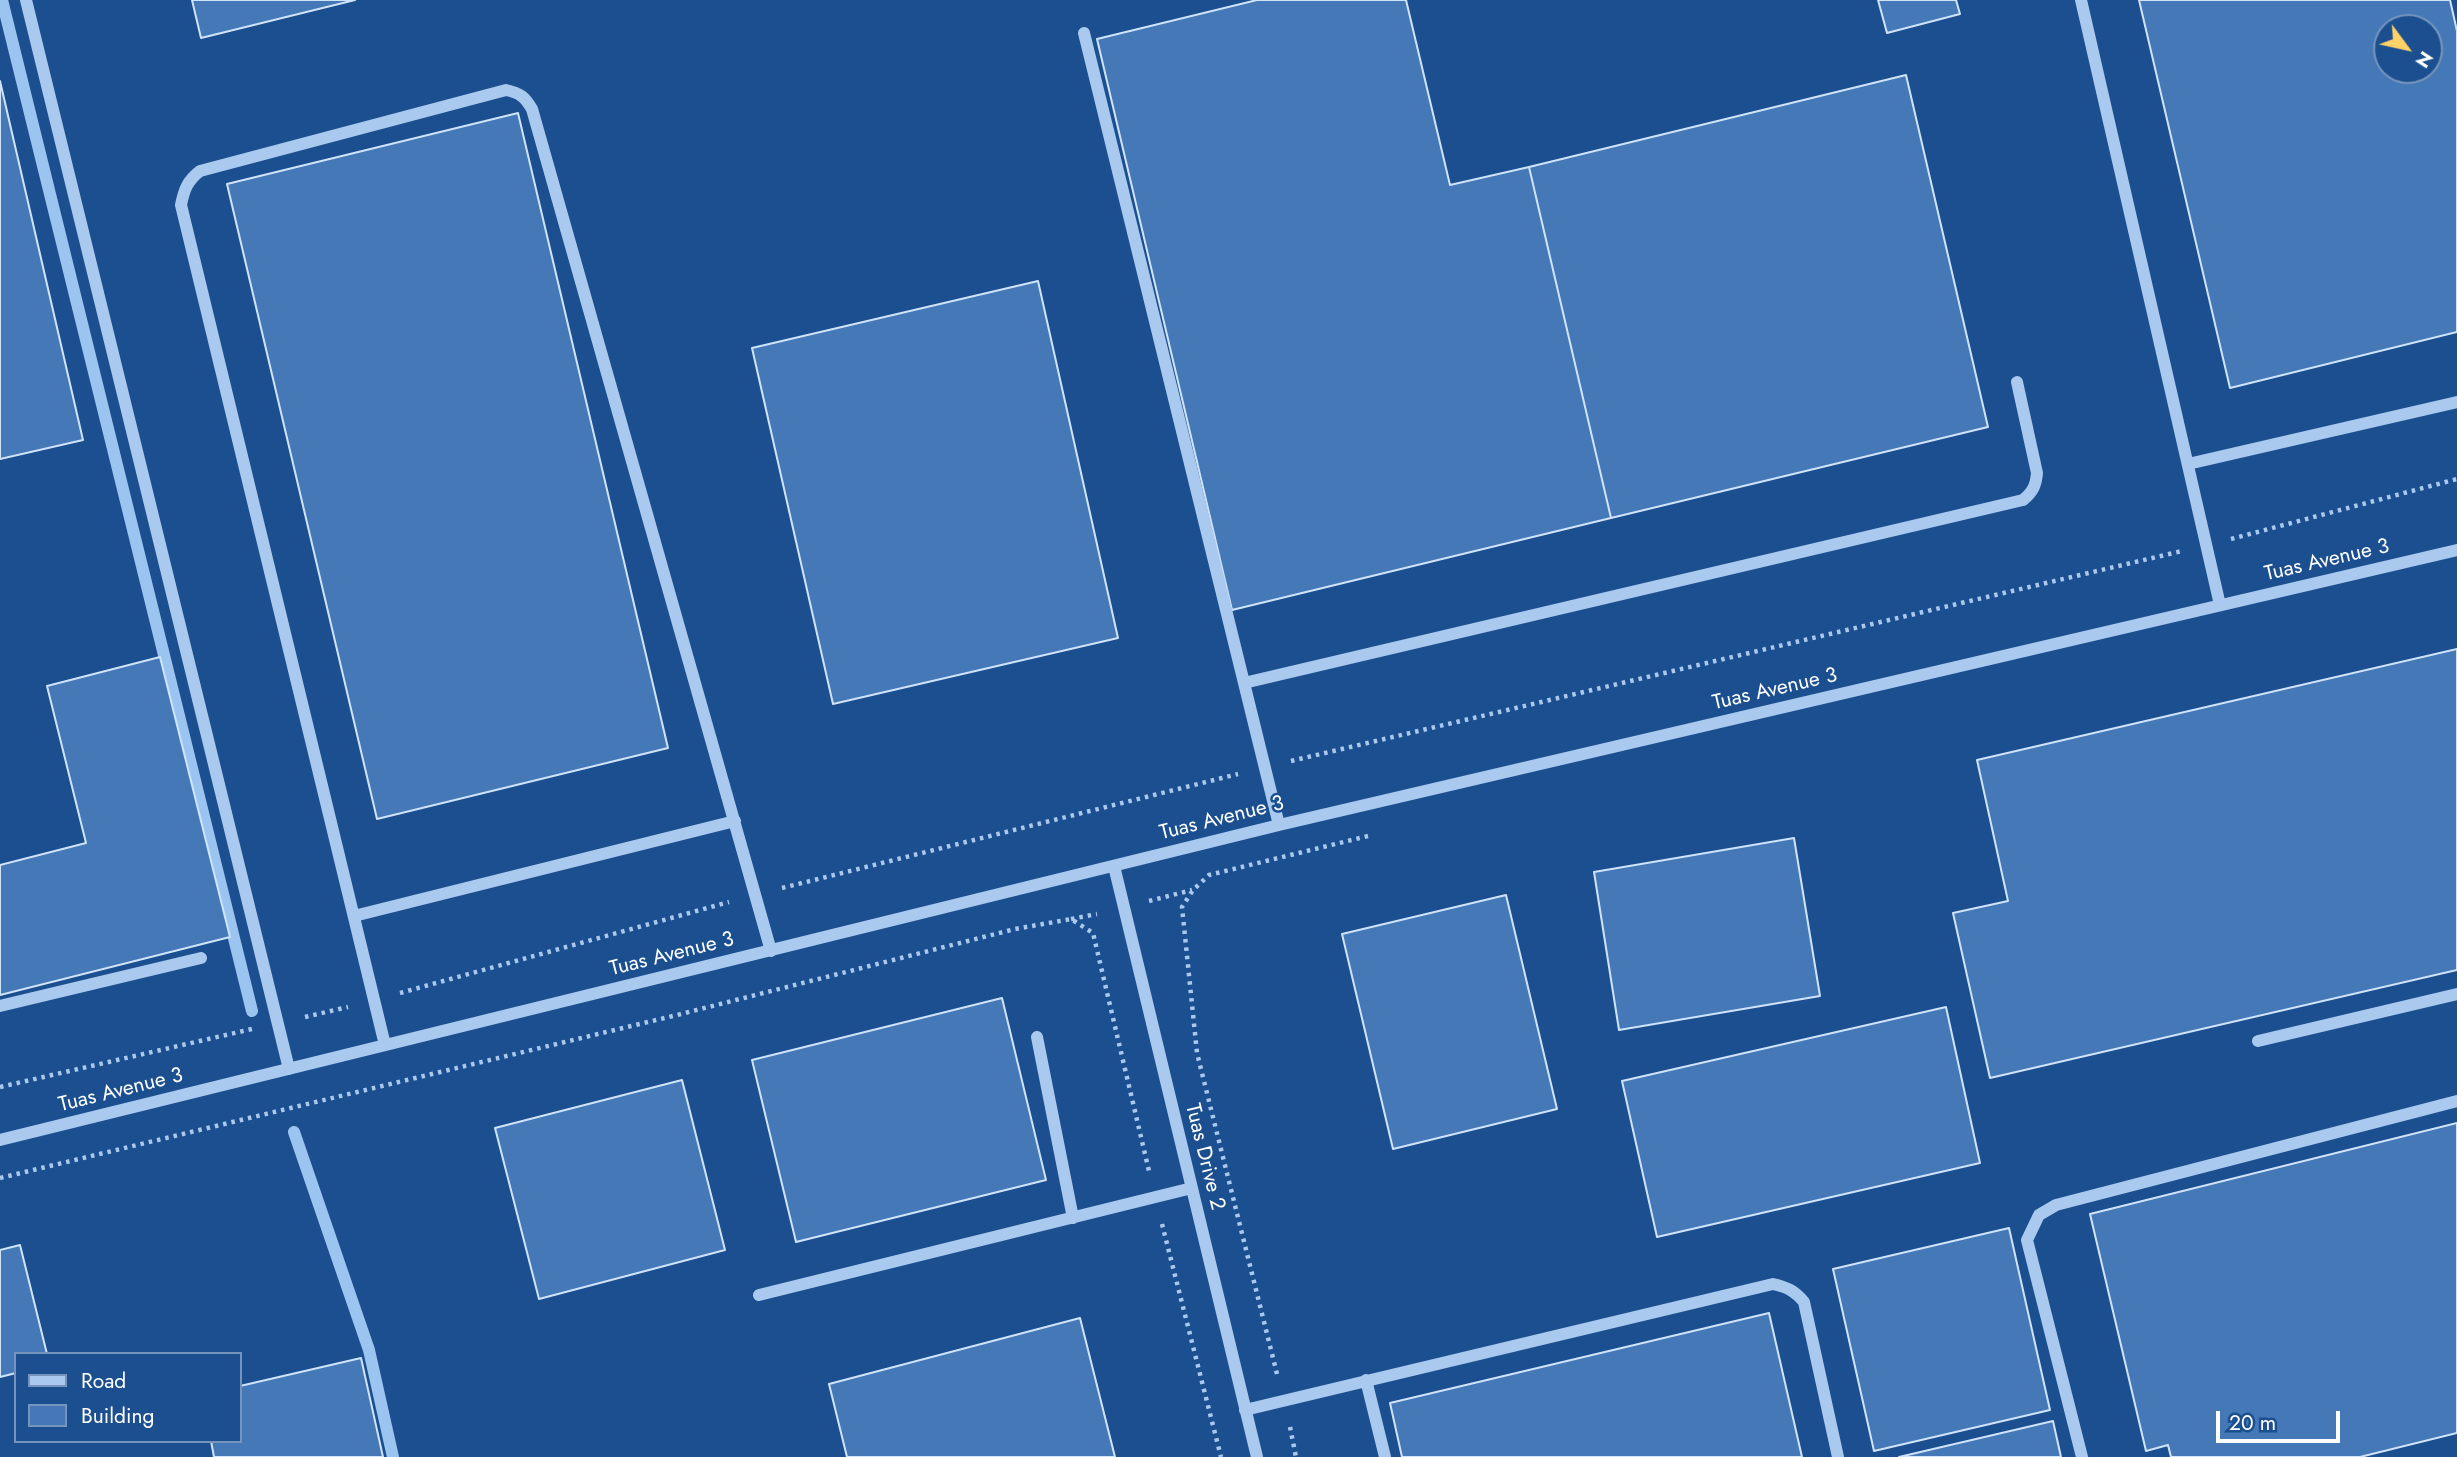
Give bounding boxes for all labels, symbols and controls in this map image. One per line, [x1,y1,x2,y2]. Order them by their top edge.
north arrow [2373,14,2443,84]
text: N [2409,46,2440,73]
street label: Tuas Avenue 3 [2262,534,2392,588]
street label: Tuas Avenue 3 [1710,663,1840,717]
street label: Tuas Avenue 3 [1157,791,1287,847]
street label: Tuas Avenue 3 [607,927,737,983]
street label: Tuas Avenue 3 [56,1063,186,1119]
street label: Tuas Drive 2 [1179,1101,1229,1213]
legend [14,1352,242,1443]
text: Road [81,1366,126,1396]
scale bar [2219,1398,2343,1442]
text: Building [81,1401,154,1431]
text: 20 m [2229,1408,2276,1438]

